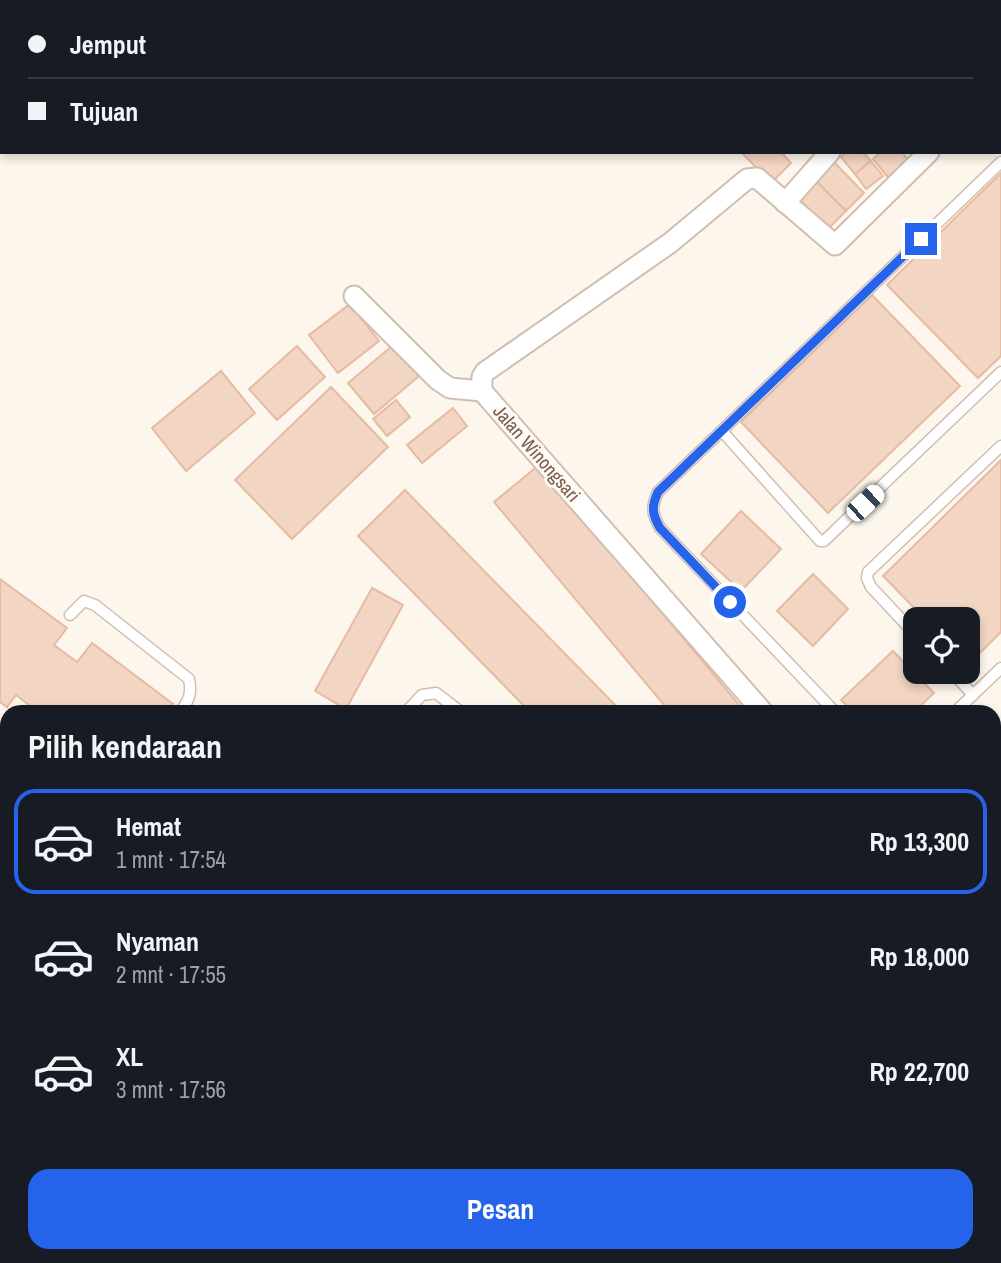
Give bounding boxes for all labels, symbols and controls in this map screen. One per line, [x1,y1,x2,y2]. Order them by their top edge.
text: Jemput [70,27,146,62]
text: Tujuan [70,94,138,129]
route end [905,223,937,255]
street label: Jalan Winongsari [487,399,587,507]
car [843,481,888,525]
route start [714,586,746,618]
map controls [903,607,980,684]
button: locate [903,607,980,684]
text: Pilih kendaraan [28,725,222,768]
text: Hemat [116,809,181,844]
icon: car [32,810,95,873]
text: Rp 13,300 [869,824,969,859]
text: 1 mnt · 17:54 [116,844,226,875]
text: Nyaman [116,924,199,959]
icon: car [32,925,95,988]
text: Rp 18,000 [869,939,969,974]
text: 2 mnt · 17:55 [116,959,226,990]
text: XL [116,1039,143,1074]
icon: car [32,1040,95,1103]
text: Rp 22,700 [869,1054,969,1089]
text: 3 mnt · 17:56 [116,1074,226,1105]
button: Pesan [28,1169,973,1249]

